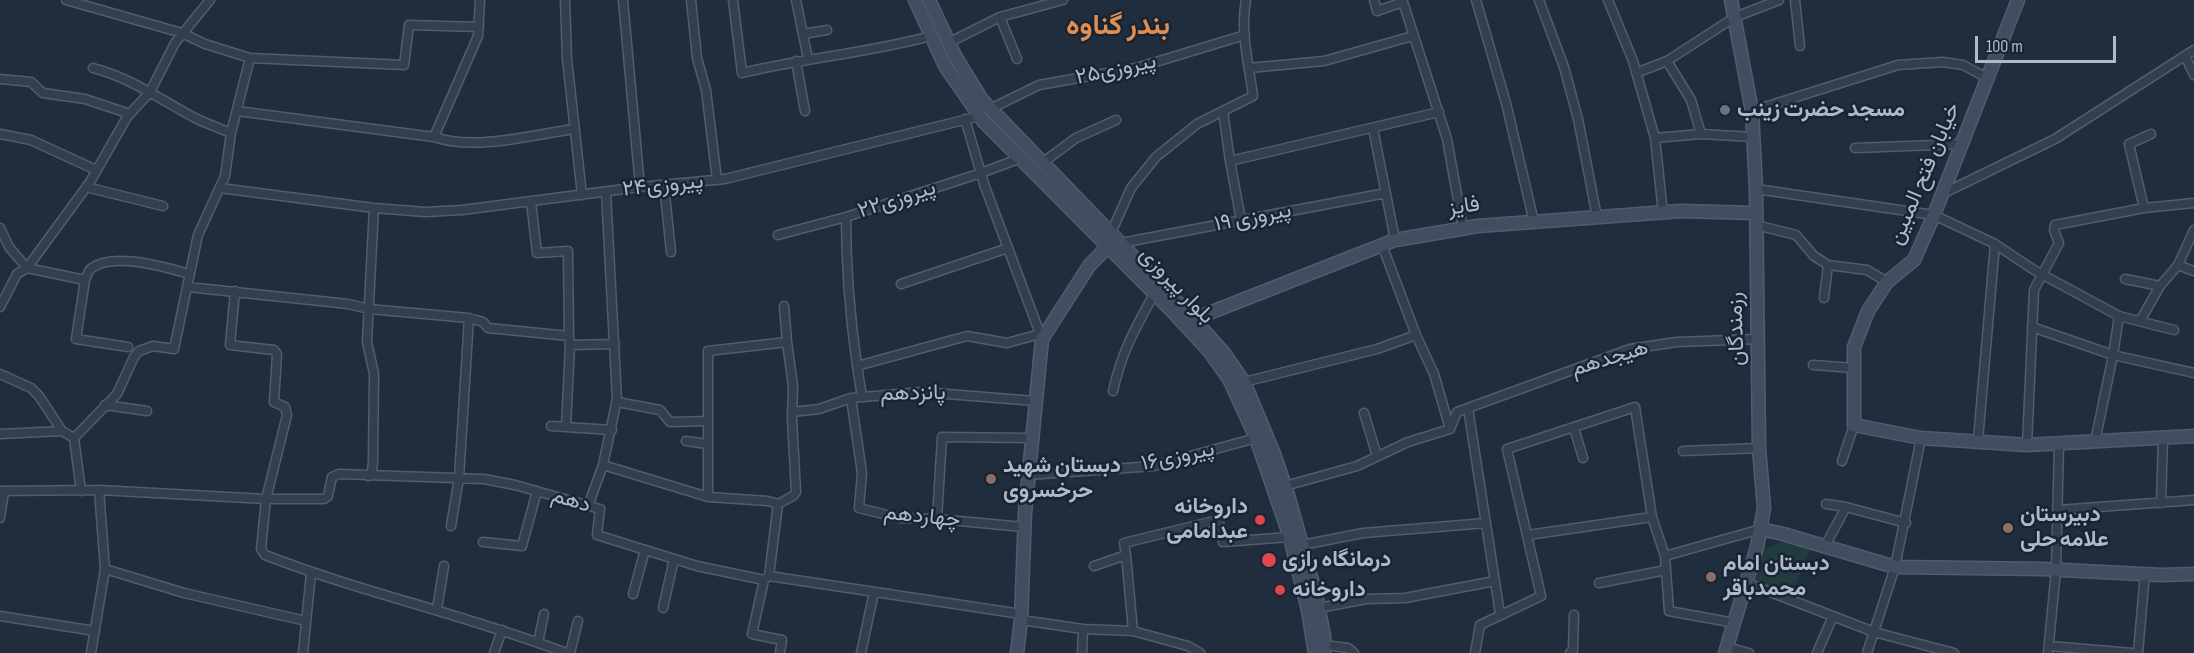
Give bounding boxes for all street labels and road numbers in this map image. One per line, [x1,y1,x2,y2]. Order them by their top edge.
street label: پیروزی۲۵ [1073,49,1159,91]
street label: خیابان فتح المبین [1883,99,1967,249]
street label: پیروزی۲۴ [621,169,705,203]
street label: پیروزی۲۲ [855,175,939,225]
street label: فایز [1446,192,1482,222]
street label: پیروزی ۱۹ [1212,198,1294,238]
street label: بلوار پیروزی [1133,242,1219,330]
street label: رزمندگان [1723,292,1751,366]
street label: هیجدهم [1568,335,1652,383]
street label: پانزدهم [880,380,946,408]
street label: پیروزی۱۶ [1139,436,1217,478]
street label: دهم [548,483,594,519]
street label: چهاردهم [882,500,962,534]

